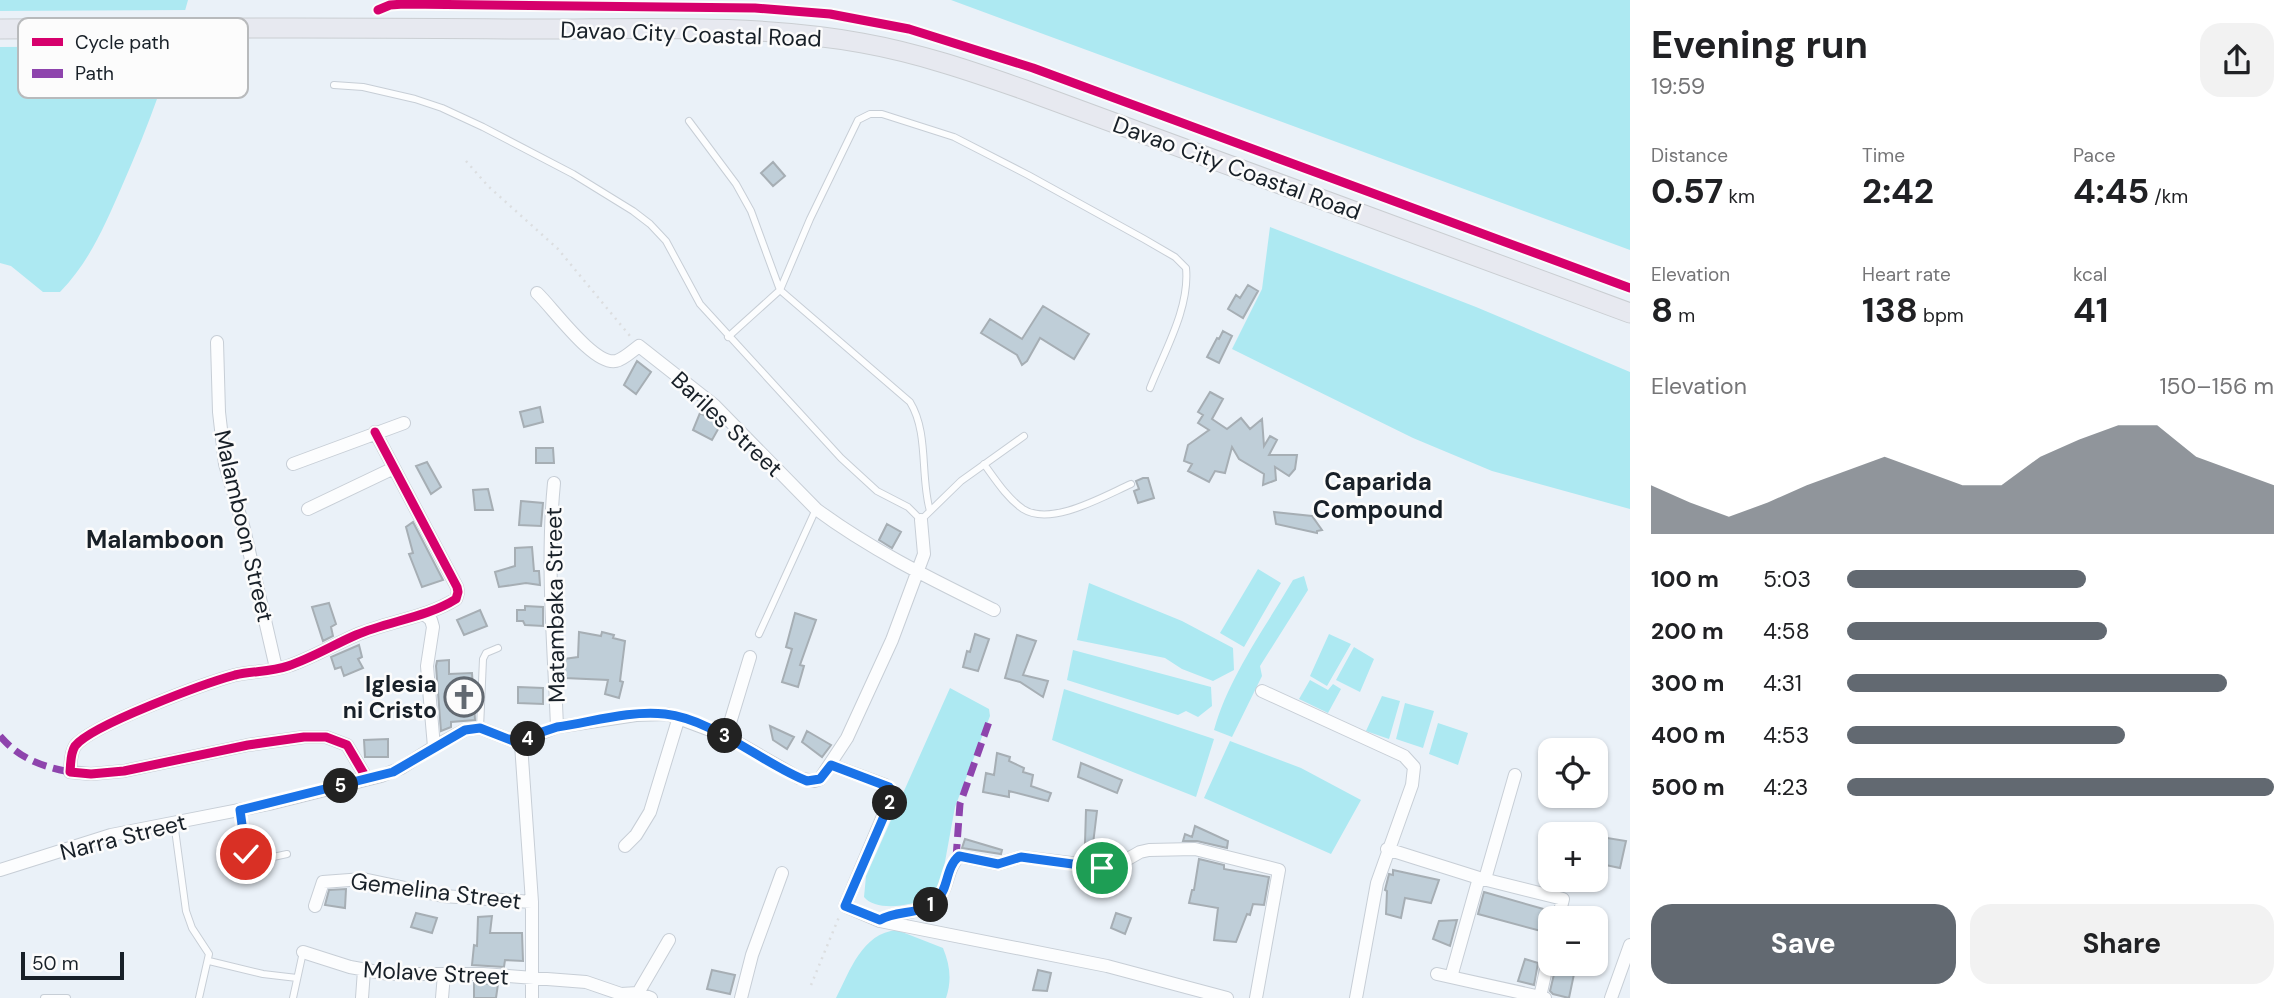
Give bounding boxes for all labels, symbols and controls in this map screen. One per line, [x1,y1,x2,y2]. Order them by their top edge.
street label: Davao City Coastal Road [560,14,822,54]
legend [18,18,248,98]
text: Evening run [1651,20,1868,70]
button: share [2200,23,2274,97]
text: Cycle path [75,30,170,55]
text: Path [75,61,114,86]
text: 19:59 [1651,71,1705,101]
street label: Davao City Coastal Road [1109,109,1365,227]
text: Distance [1651,143,1728,168]
text: Time [1862,143,1905,168]
text: Pace [2073,143,2116,168]
text: 0.57 [1651,168,1723,214]
text: 2:42 [1862,168,1934,214]
text: 4:45 [2073,168,2149,214]
text: km [1723,184,1755,209]
text: /km [2149,184,2188,209]
text: Elevation [1651,262,1730,287]
text: Heart rate [1862,262,1951,287]
text: kcal [2073,262,2107,287]
text: 8 [1651,287,1673,333]
text: 138 [1862,287,1918,333]
text: 41 [2073,287,2109,333]
text: m [1673,303,1695,328]
text: bpm [1918,303,1964,328]
street label: Bariles Street [665,365,789,483]
text: Elevation [1651,371,1747,401]
text: 150–156 m [2159,371,2274,401]
street label: Malamboon Street [207,427,281,625]
district label: Caparida Compound [1313,466,1443,525]
street label: Matambaka Street [538,507,572,703]
district label: Malamboon [86,524,224,555]
text: 100 m [1651,564,1719,594]
text: 5:03 [1763,564,1811,594]
text: 200 m [1651,616,1724,646]
text: 4:58 [1763,616,1810,646]
text: 300 m [1651,668,1724,698]
text: 4:31 [1763,668,1802,698]
place label: Iglesia ni Cristo [343,669,437,725]
church icon: Iglesia ni Cristo [443,676,485,718]
pin: 3 [708,718,742,754]
text: 400 m [1651,720,1725,750]
text: 4:53 [1763,720,1809,750]
pin: 4 [510,722,546,756]
text: 3 [719,723,730,748]
text: 4 [521,726,534,751]
map controls [1538,738,1608,976]
button: locate [1538,738,1608,808]
pin: 5 [324,768,358,804]
text: 500 m [1651,772,1725,802]
text: 4:23 [1763,772,1808,802]
text: 5 [335,773,346,798]
pin: 2 [872,786,908,820]
text: 2 [884,790,895,815]
street label: Narra Street [57,807,189,867]
button: + [1538,822,1608,892]
pin [216,824,276,884]
icon: check [227,835,265,873]
pin [1072,838,1132,898]
icon: arrive [1083,849,1121,887]
street label: Gemelina Street [349,866,523,916]
pin: 1 [914,888,948,922]
text: 1 [927,892,934,917]
button: Save [1651,904,1956,984]
button: Share [1970,904,2274,984]
button: − [1538,906,1608,976]
scale bar [21,949,124,981]
text: 50 m [32,951,79,976]
street label: Molave Street [362,954,510,992]

